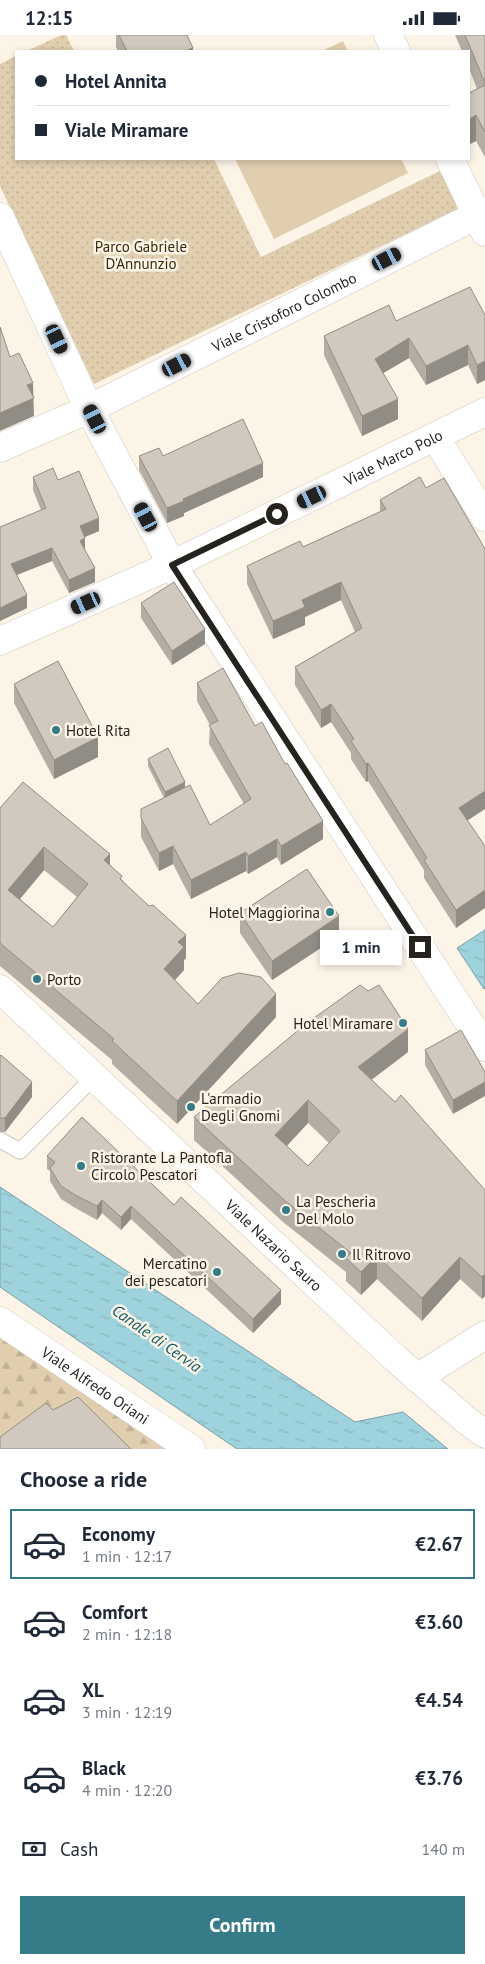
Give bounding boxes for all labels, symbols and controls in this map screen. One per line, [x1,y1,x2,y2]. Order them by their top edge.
text: 12:15 [25,6,73,30]
text: Hotel Annita [65,69,167,93]
text: Viale Miramare [65,118,188,142]
park label: Parco Gabriele D'Annunzio [95,237,187,273]
car [370,246,403,272]
street label: Viale Cristoforo Colombo [207,267,359,356]
car [43,322,70,356]
car [160,352,193,378]
car [81,402,108,436]
street label: Viale Marco Polo [340,425,445,490]
car [295,484,328,510]
car [132,500,159,534]
route start [266,503,288,525]
car [69,590,102,616]
place label: Hotel Rita [66,721,131,740]
marker: Hotel Rita [50,724,62,736]
place label: Hotel Maggiorina [209,903,320,922]
marker: Hotel Maggiorina [324,906,336,918]
callout: 1 min [320,929,402,965]
route end [409,936,431,958]
text: 1 min [341,937,381,957]
place label: Porto [47,970,81,989]
marker: Porto [31,973,43,985]
place label: Hotel Miramare [293,1014,393,1033]
marker: Hotel Miramare [397,1017,409,1029]
place label: L'armadio Degli Gnomi [201,1089,280,1125]
marker: L'armadio Degli Gnomi [185,1101,197,1113]
place label: Ristorante La Pantofla Circolo Pescatori [91,1148,232,1184]
marker: Ristorante La Pantofla Circolo Pescatori [75,1160,87,1172]
place label: La Pescheria Del Molo [296,1192,376,1228]
street label: Viale Nazario Sauro [221,1194,326,1295]
marker: La Pescheria Del Molo [280,1204,292,1216]
place label: Il Ritrovo [352,1245,411,1264]
marker: Il Ritrovo [336,1248,348,1260]
place label: Mercatino dei pescatori [125,1254,207,1290]
marker: Mercatino dei pescatori [211,1266,223,1278]
water label: Canale di Cervia [109,1300,206,1376]
street label: Viale Alfredo Oriani [37,1342,153,1428]
text: Choose a ride [20,1465,147,1493]
icon: car [22,1522,67,1567]
text: Economy [82,1522,155,1546]
text: €2.67 [415,1532,463,1556]
text: 1 min · 12:17 [82,1546,172,1566]
icon: car [22,1600,67,1645]
text: Comfort [82,1600,148,1624]
text: €3.60 [415,1610,463,1634]
text: 2 min · 12:18 [82,1624,172,1644]
icon: car [22,1678,67,1723]
text: XL [82,1678,104,1702]
text: €4.54 [415,1688,463,1712]
text: 3 min · 12:19 [82,1702,172,1722]
icon: car [22,1756,67,1801]
text: Black [82,1756,126,1780]
text: €3.76 [415,1766,463,1790]
text: 4 min · 12:20 [82,1780,172,1800]
icon: cash [20,1835,48,1863]
text: Cash [60,1837,98,1861]
text: 140 m [422,1839,465,1859]
button: Confirm [20,1896,465,1954]

